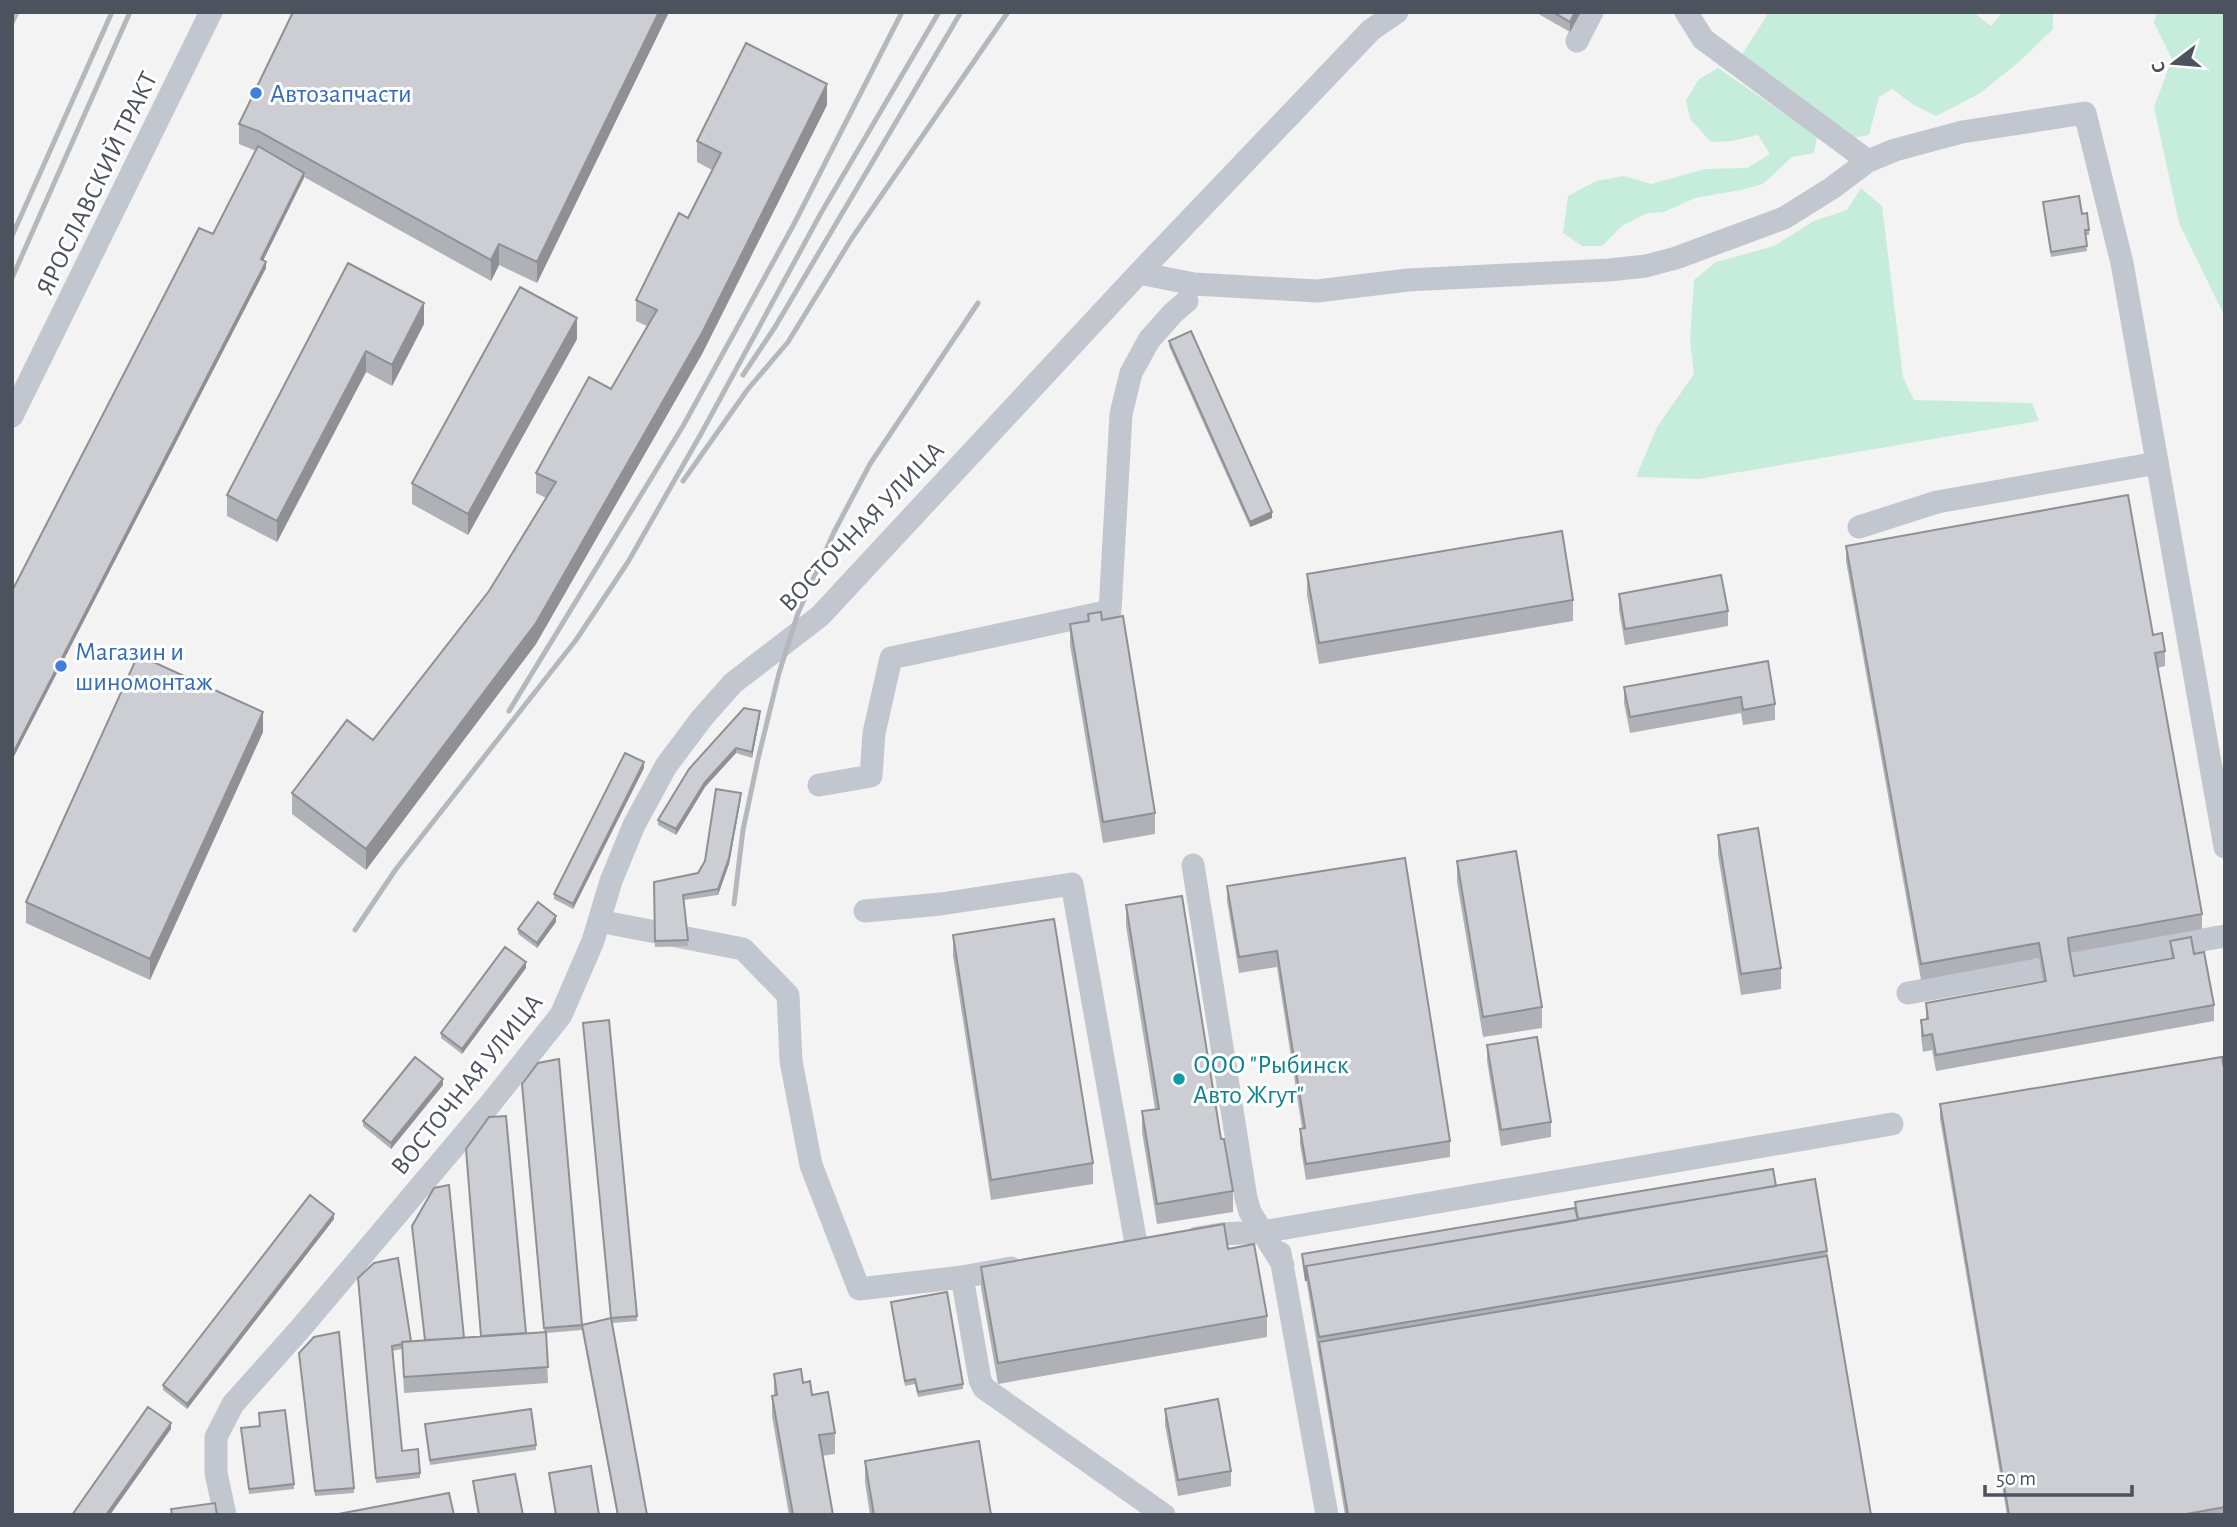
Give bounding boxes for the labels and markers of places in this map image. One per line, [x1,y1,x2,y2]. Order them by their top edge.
place label: Автозапчасти [270,81,412,107]
marker: Автозапчасти [248,85,264,101]
place label: Магазин и шиномонтаж [75,639,213,695]
marker: Магазин и шиномонтаж [53,658,69,674]
place label: ООО "Рыбинск Авто Жгут" [1193,1052,1349,1108]
marker: ООО "Рыбинск Авто Жгут" [1171,1071,1187,1087]

